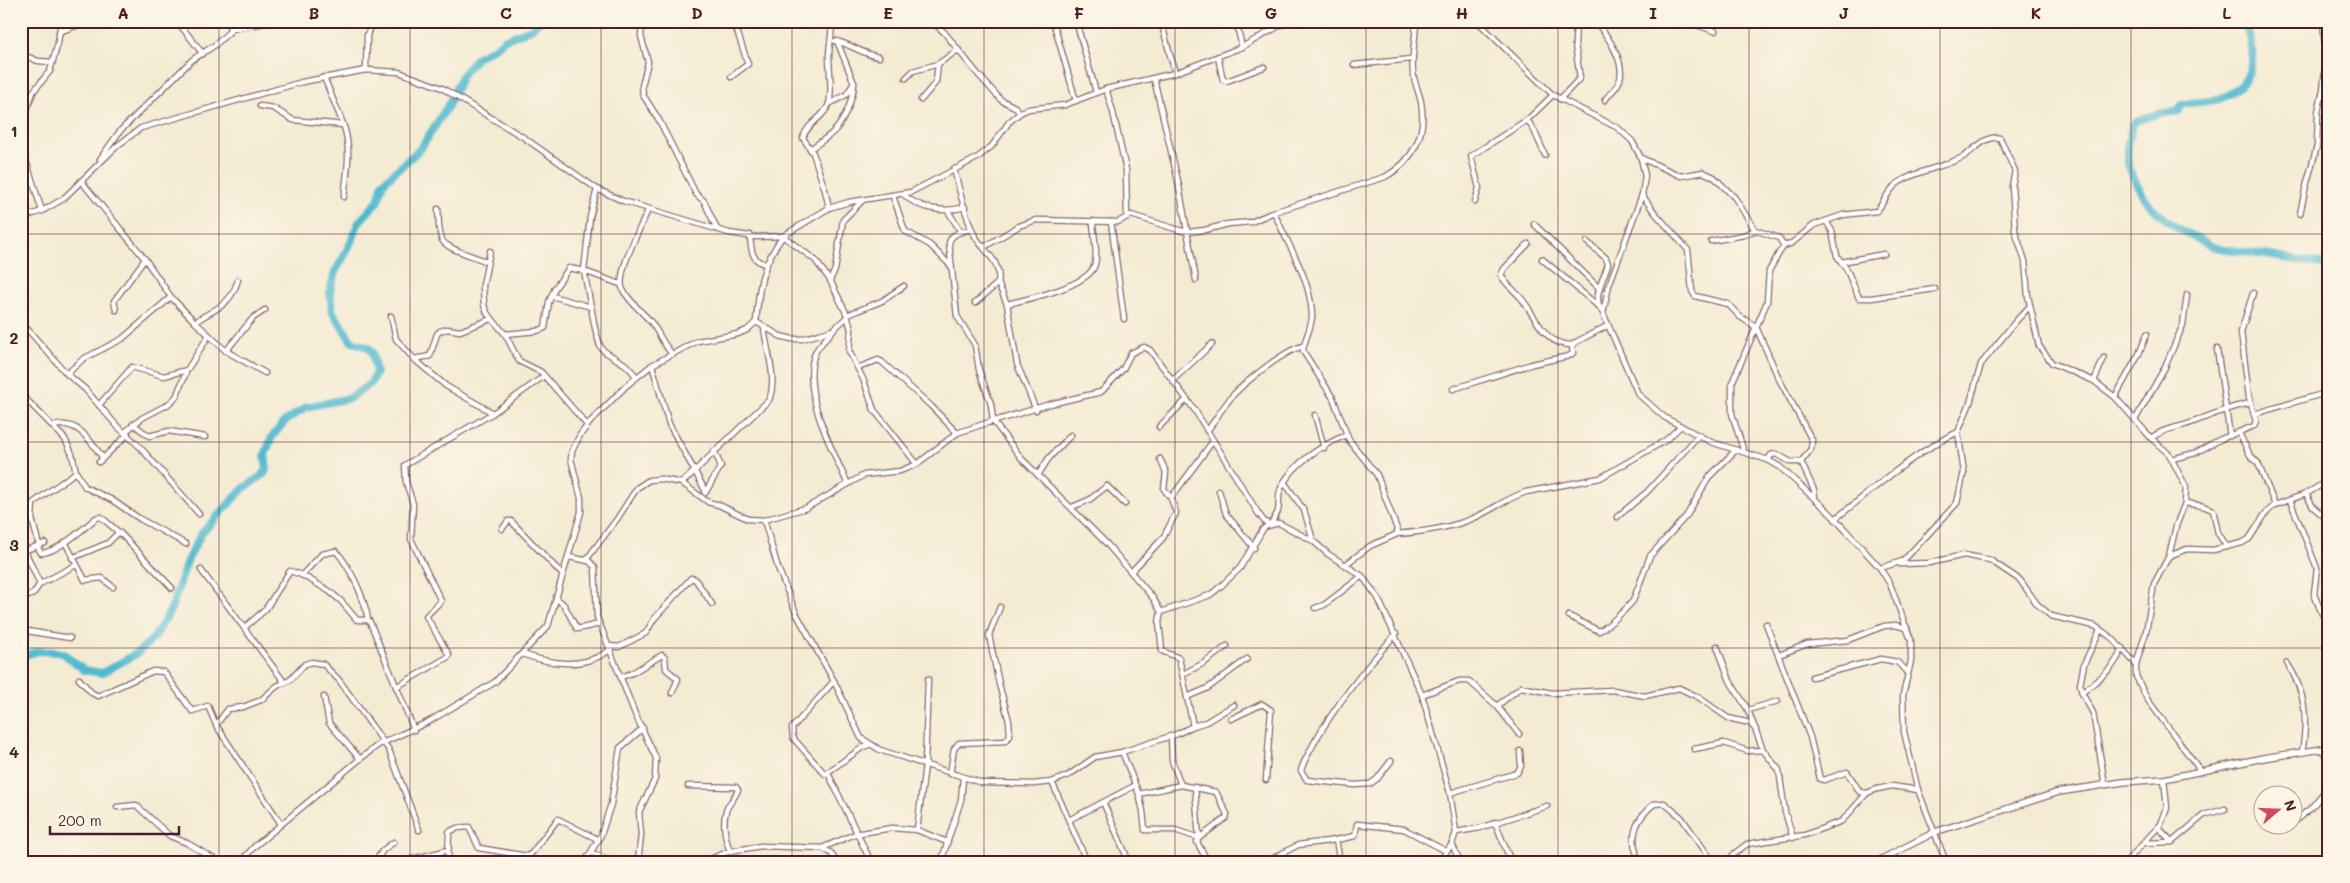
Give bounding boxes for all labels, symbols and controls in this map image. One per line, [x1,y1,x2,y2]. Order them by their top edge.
text: A [117,2,129,23]
text: B [309,2,319,23]
text: C [500,2,512,23]
text: D [691,2,703,23]
text: E [883,2,893,23]
text: F [1074,2,1084,23]
text: G [1265,2,1277,23]
text: H [1456,2,1468,23]
text: I [1649,2,1657,23]
text: J [1839,2,1849,23]
text: K [2031,2,2041,23]
text: L [2222,2,2232,23]
text: 1 [10,120,18,141]
text: 2 [10,327,19,348]
text: 3 [9,534,19,555]
text: 4 [9,741,19,762]
north arrow [2252,786,2302,836]
text: N [2280,797,2301,814]
scale bar [50,803,179,835]
text: 200 m [58,810,102,830]

